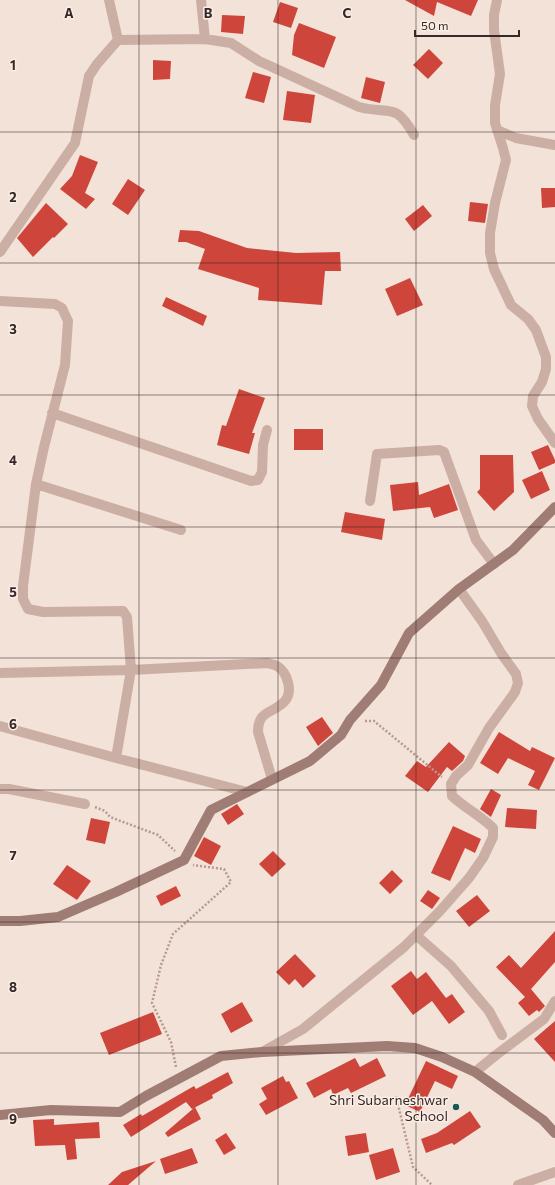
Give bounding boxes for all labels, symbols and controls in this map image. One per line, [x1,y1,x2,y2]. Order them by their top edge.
text: A [64,5,74,21]
text: B [204,5,213,21]
text: C [343,5,352,21]
scale bar [415,12,519,38]
text: 50 m [421,18,449,32]
text: 1 [10,57,16,73]
text: 2 [9,189,17,205]
text: 3 [9,321,17,337]
text: 4 [9,452,17,468]
text: 5 [9,584,17,600]
text: 6 [9,716,17,732]
text: 7 [9,847,17,863]
text: 8 [9,979,17,995]
place label: Shri Subarneshwar School [329,1091,448,1124]
marker: Shri Subarneshwar School [451,1102,461,1112]
text: 9 [9,1111,17,1127]

